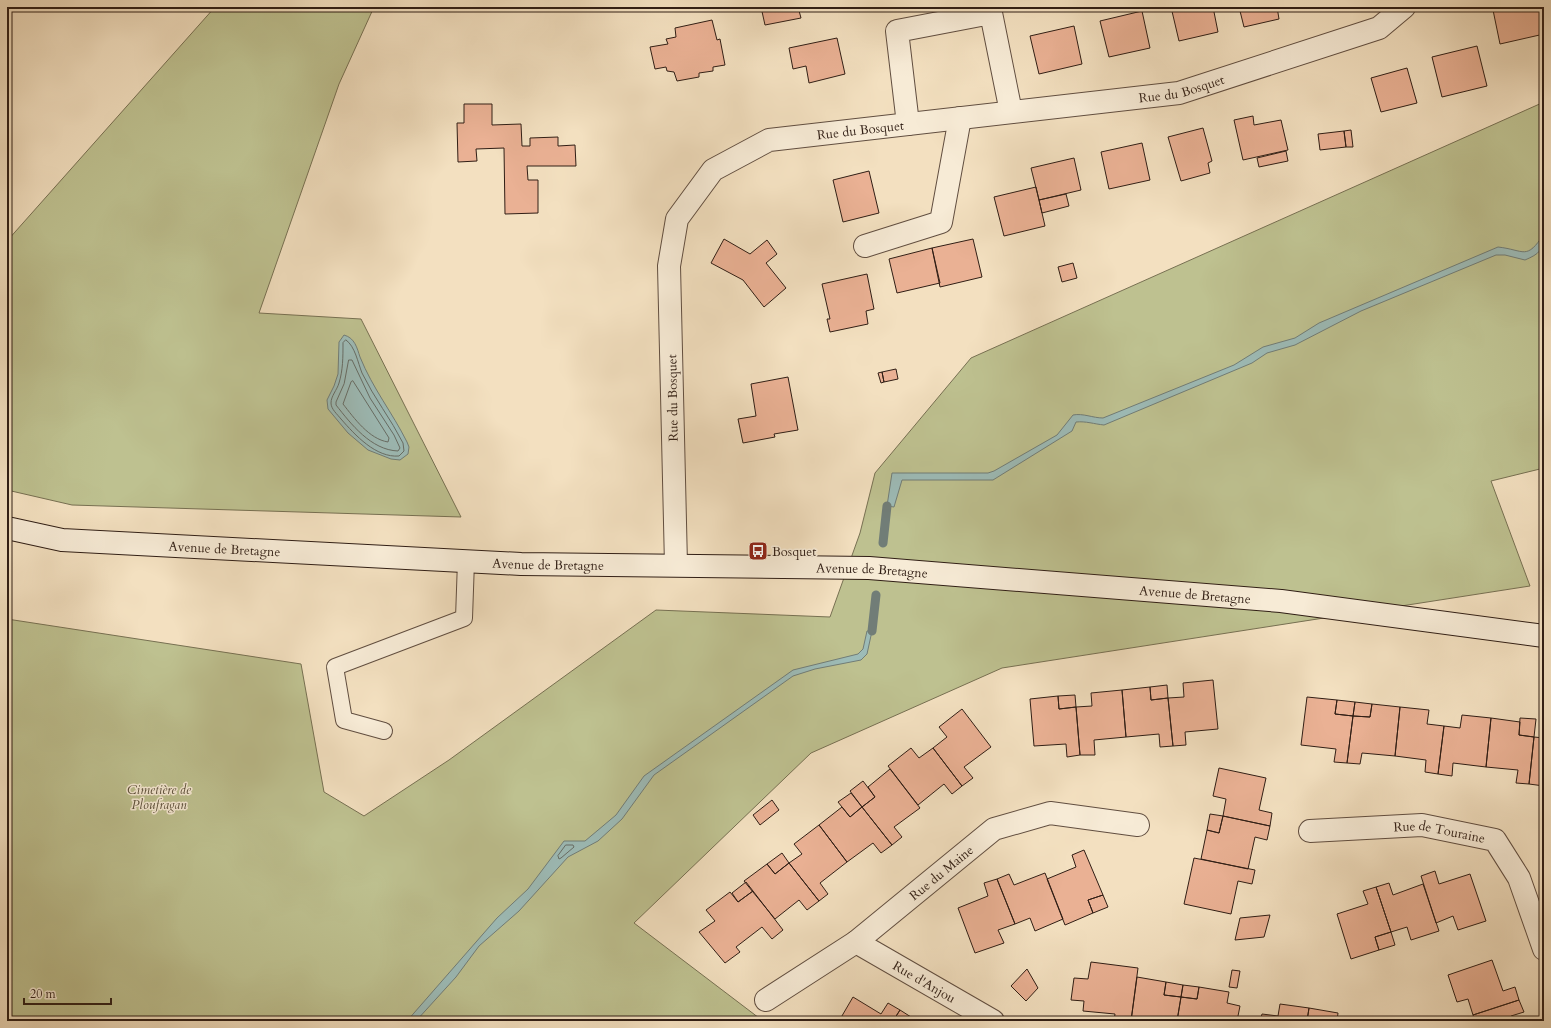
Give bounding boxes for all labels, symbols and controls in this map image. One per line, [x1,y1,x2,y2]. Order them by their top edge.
street label: Rue du Bosquet [1138,71,1227,108]
street label: Rue du Bosquet [816,117,905,144]
street label: Rue du Bosquet [663,354,683,442]
street label: Avenue de Bretagne [168,538,281,561]
bus stop icon: Bosquet [747,540,769,562]
place label: Bosquet [772,543,816,561]
street label: Avenue de Bretagne [492,555,604,575]
street label: Avenue de Bretagne [816,559,929,583]
street label: Avenue de Bretagne [1138,582,1251,609]
park label: Cimetière de Ploufragan [127,781,192,814]
street label: Rue de Touraine [1393,817,1487,848]
street label: Rue du Maine [906,841,978,905]
street label: Rue d'Anjou [889,957,959,1008]
scale bar [24,980,111,1006]
text: 20 m [30,986,57,1002]

